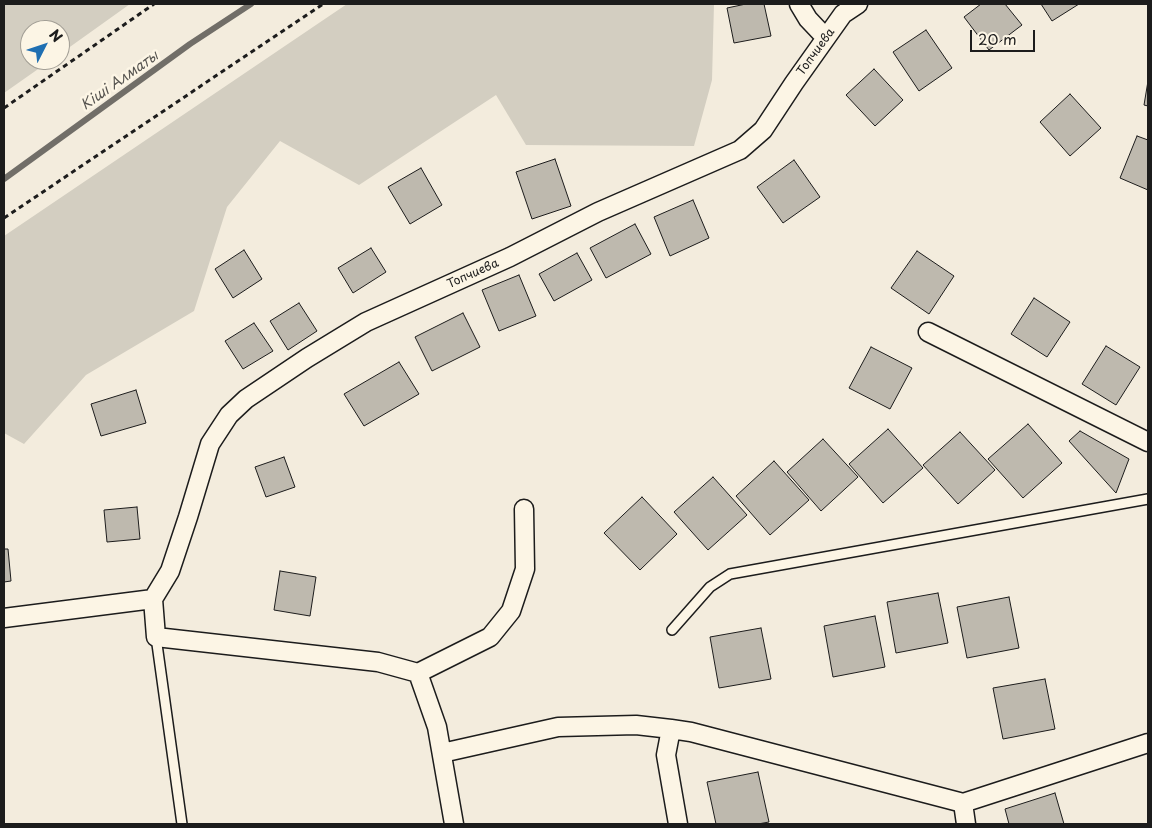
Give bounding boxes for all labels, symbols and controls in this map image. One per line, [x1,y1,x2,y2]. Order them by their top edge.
north arrow [20,20,70,70]
scale bar [972,20,1037,52]
text: N [44,24,68,47]
street label: Топчиева [794,25,838,79]
text: 20 m [978,27,1017,50]
water label: Кіші Алматы [78,48,162,114]
street label: Топчиева [445,256,501,292]

